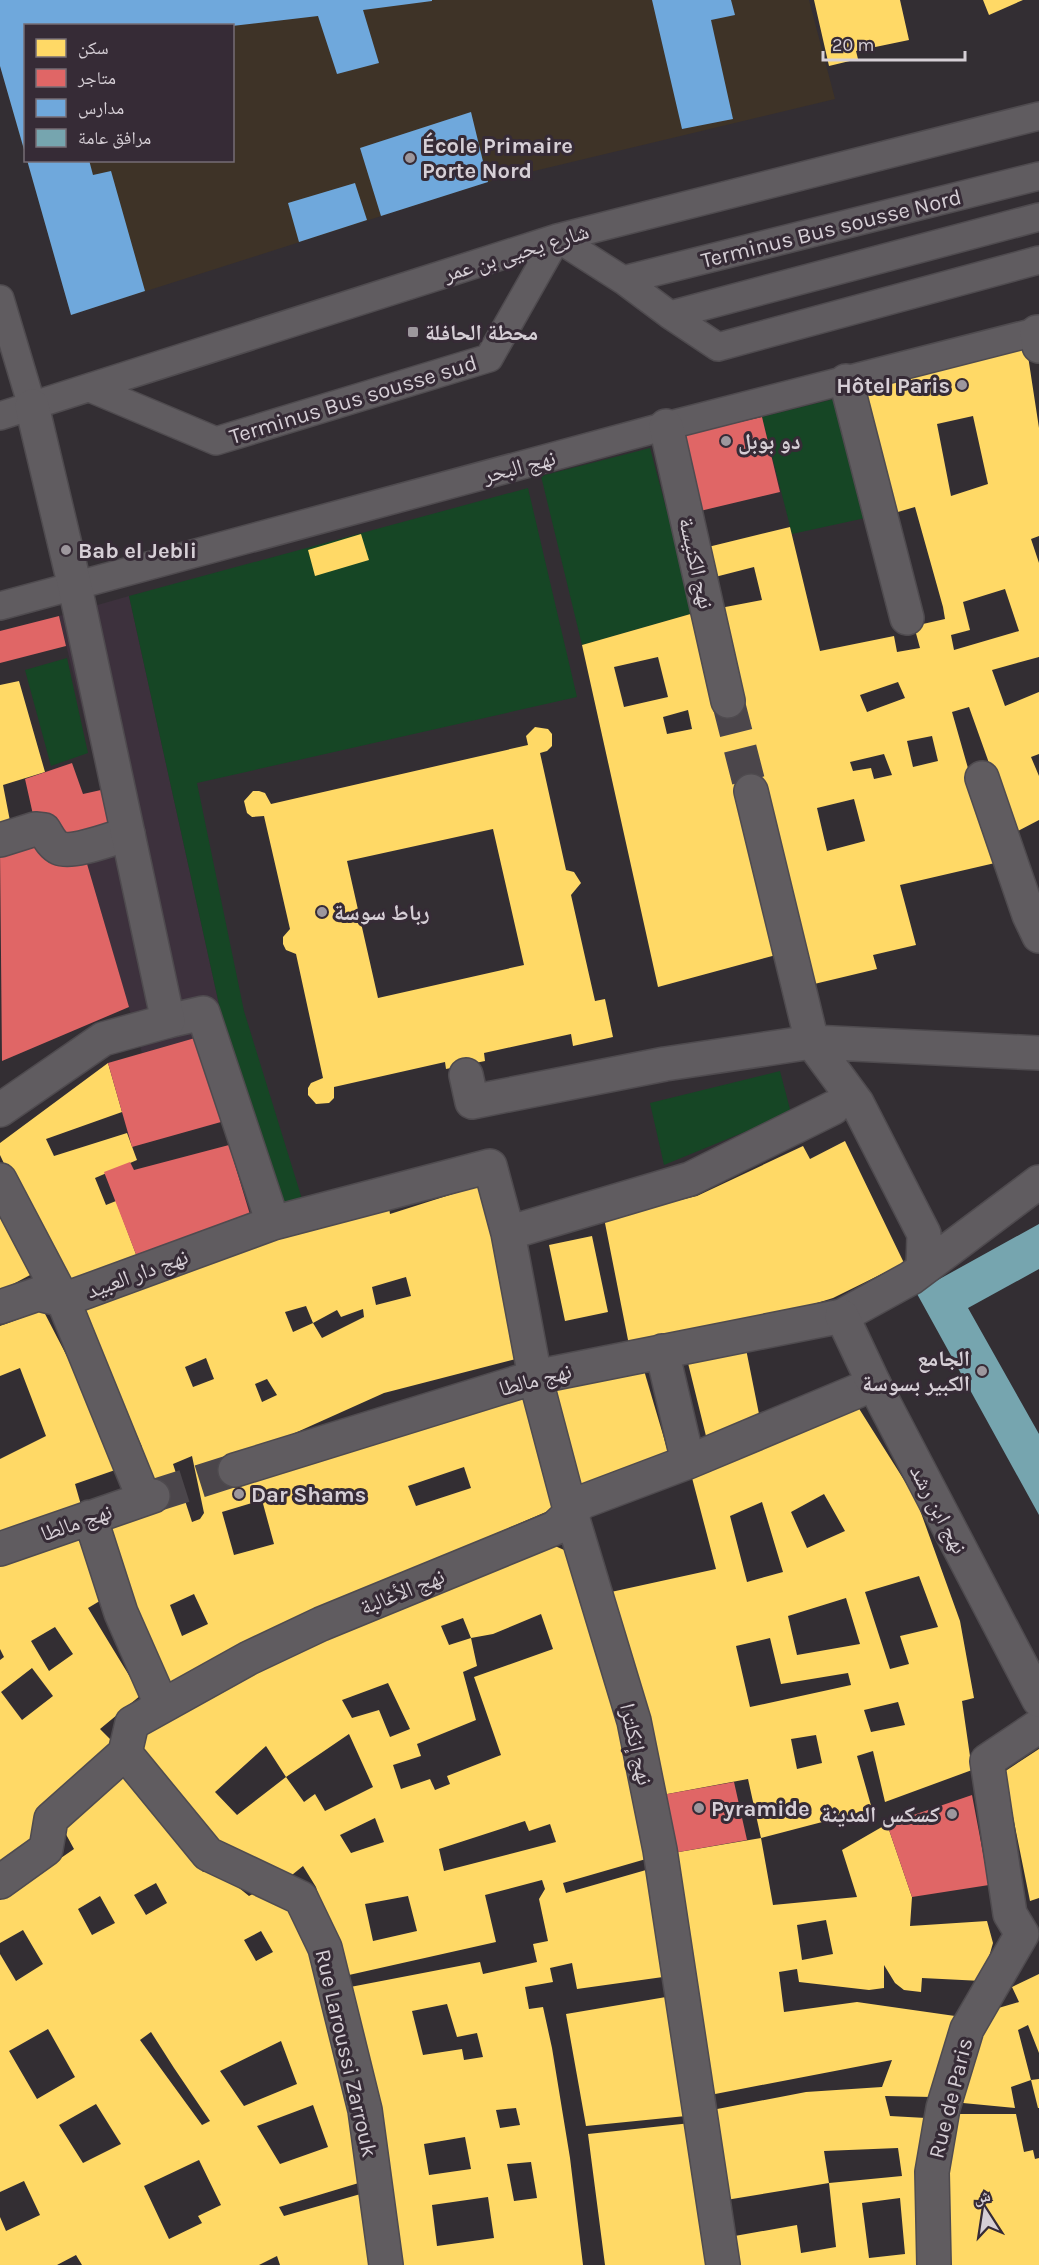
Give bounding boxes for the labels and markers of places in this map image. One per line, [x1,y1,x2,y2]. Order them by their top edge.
place label: École Primaire Porte Nord [422,132,573,184]
marker: École Primaire Porte Nord [403,151,417,165]
place label: محطة الحافلة [425,320,538,346]
marker: محطة الحافلة [406,325,420,339]
place label: Hôtel Paris [836,373,950,399]
marker: Hôtel Paris [955,378,969,392]
place label: دو بوبل [738,429,800,455]
marker: دو بوبل [719,434,733,448]
place label: Bab el Jebli [78,538,197,564]
marker: Bab el Jebli [59,543,73,557]
place label: رباط سوسة [334,900,429,926]
marker: رباط سوسة [315,905,329,919]
place label: الجامع الكبير بسوسة [862,1346,970,1397]
marker: الجامع الكبير بسوسة [975,1364,989,1378]
place label: Dar Shams [251,1482,366,1508]
marker: Dar Shams [232,1487,246,1501]
place label: Pyramide [711,1796,810,1822]
marker: Pyramide [692,1801,706,1815]
place label: كسكس المدينة [821,1802,940,1828]
marker: كسكس المدينة [945,1807,959,1821]

